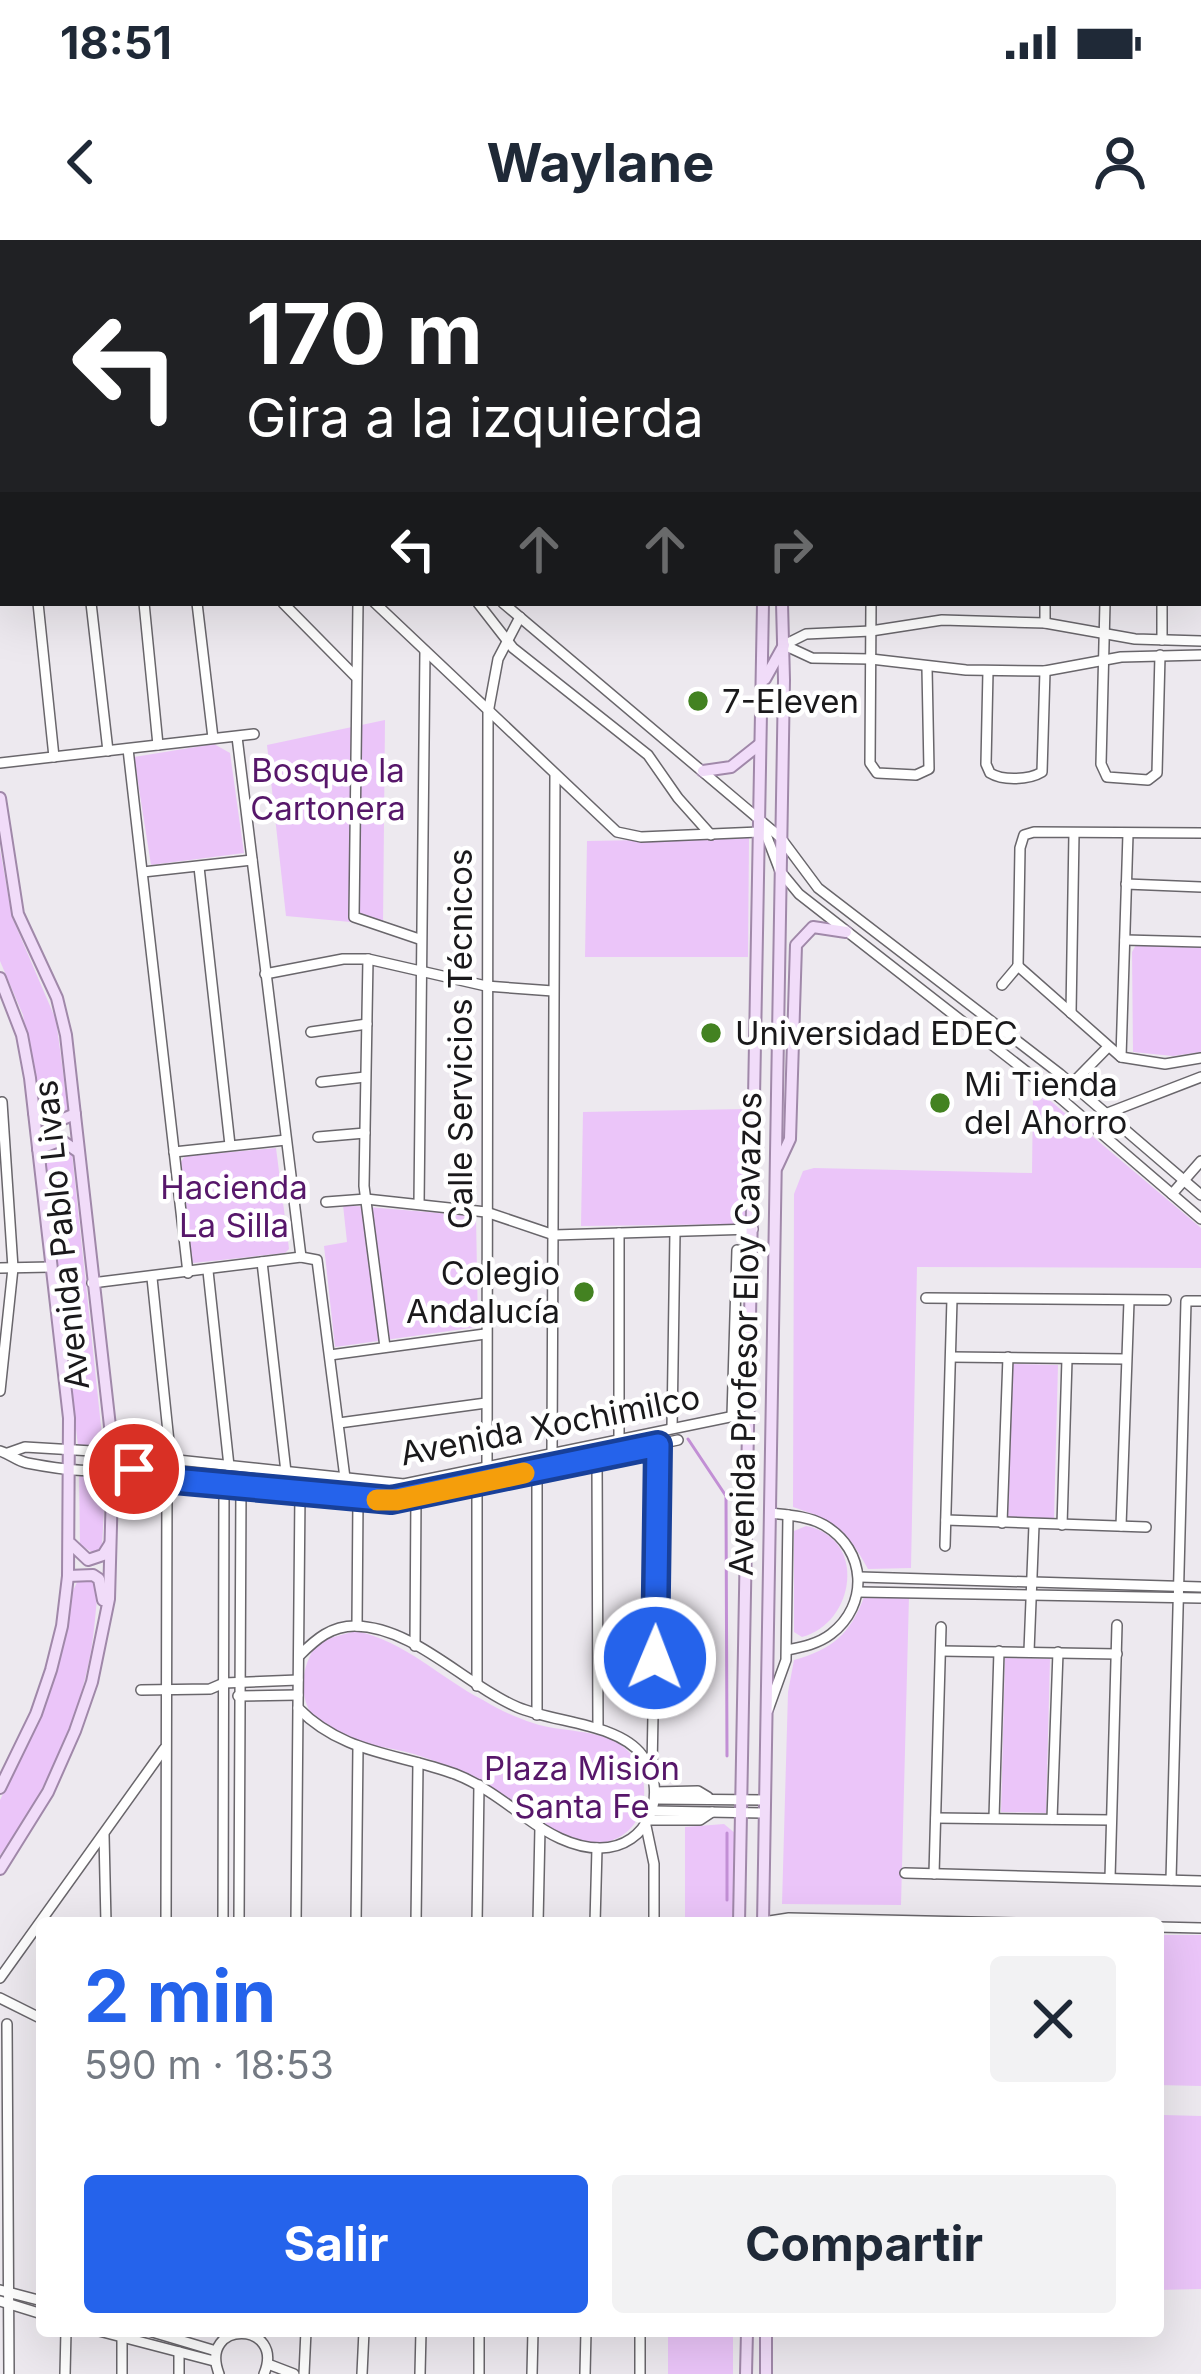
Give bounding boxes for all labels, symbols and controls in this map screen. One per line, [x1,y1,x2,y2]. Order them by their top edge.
text: 18:51 [60,15,172,70]
icon: back [48,129,114,195]
icon: person [1087,129,1153,195]
text: Waylane [487,130,714,195]
text: 170 m [246,283,483,384]
icon: left [48,288,204,444]
text: Gira a la izquierda [246,385,704,450]
icon: left [380,516,446,582]
icon: ahead [506,516,572,582]
icon: ahead [632,516,698,582]
icon: right [758,516,824,582]
place label: 7-Eleven [722,681,859,721]
marker: 7-Eleven [685,688,711,714]
park label: Bosque la Cartonera [250,750,406,828]
street label: Calle Servicios Técnicos [440,849,480,1229]
place label: Universidad EDEC [735,1013,1018,1053]
marker: Universidad EDEC [698,1020,724,1046]
place label: Mi Tienda del Ahorro [964,1064,1127,1142]
street label: Avenida Pablo Livas [25,1078,97,1392]
marker: Mi Tienda del Ahorro [927,1090,953,1116]
street label: Avenida Profesor Eloy Cavazos [721,1092,769,1576]
park label: Hacienda La Silla [160,1167,308,1245]
place label: Colegio Andalucía [406,1253,560,1331]
marker: Colegio Andalucía [571,1279,597,1305]
street label: Avenida Xochimilco [397,1376,703,1474]
pin [83,1418,185,1520]
icon: arrive [101,1436,167,1502]
position arrow [592,1595,718,1721]
park label: Plaza Misión Santa Fe [484,1748,680,1826]
text: 2 min [84,1952,276,2039]
button: close [990,1956,1116,2082]
text: 590 m · 18:53 [84,2041,334,2088]
button: Salir [84,2175,588,2313]
button: Compartir [612,2175,1116,2313]

